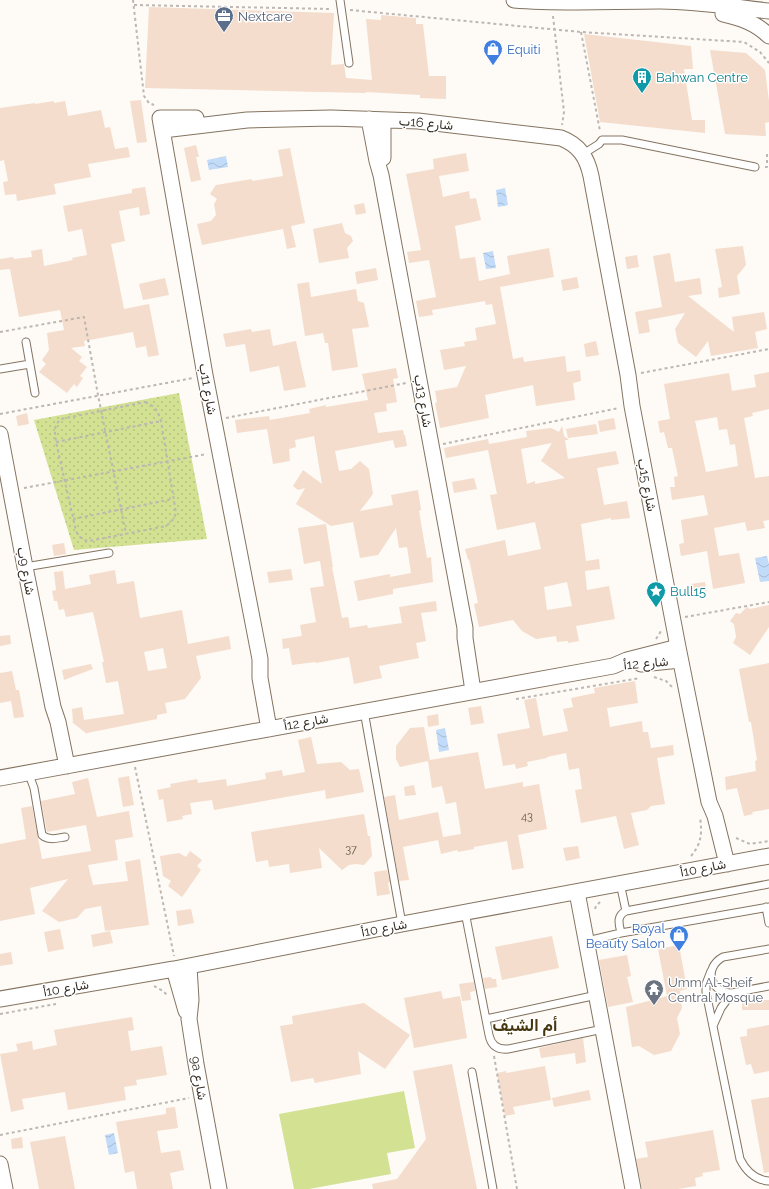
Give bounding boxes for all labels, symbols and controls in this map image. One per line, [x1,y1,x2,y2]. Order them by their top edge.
office icon: Nextcare [213,5,235,33]
place label: Nextcare [238,9,293,24]
shop icon: Equiti [482,38,504,66]
place label: Equiti [507,42,541,57]
building icon: Bahwan Centre [631,66,653,94]
place label: Bahwan Centre [656,70,748,85]
street label: شارع 16ب [398,113,454,135]
street label: شارع 11ب [194,362,220,416]
street label: شارع 13ب [409,373,435,429]
street label: شارع 15ب [633,457,659,513]
street label: شارع 9ب [12,546,38,597]
place icon: Bull15 [645,580,667,608]
place label: Bull15 [670,584,706,599]
street label: شارع 12أ [623,654,669,674]
street label: شارع 12أ [283,711,330,735]
house number: 43 [521,810,533,823]
house number: 37 [345,843,357,856]
street label: شارع 10أ [679,856,727,882]
street label: شارع 10أ [360,916,408,942]
place label: Royal Beauty Salon [586,921,665,951]
shop icon: Royal Beauty Salon [668,924,690,952]
place label: Umm Al-Sheif Central Mosque [668,975,764,1005]
street label: شارع 10أ [42,977,90,1001]
temple icon: Umm Al-Sheif Central Mosque [643,978,665,1006]
district label: أم الشيف [493,1015,557,1036]
street label: 9a شارع [186,1055,210,1101]

